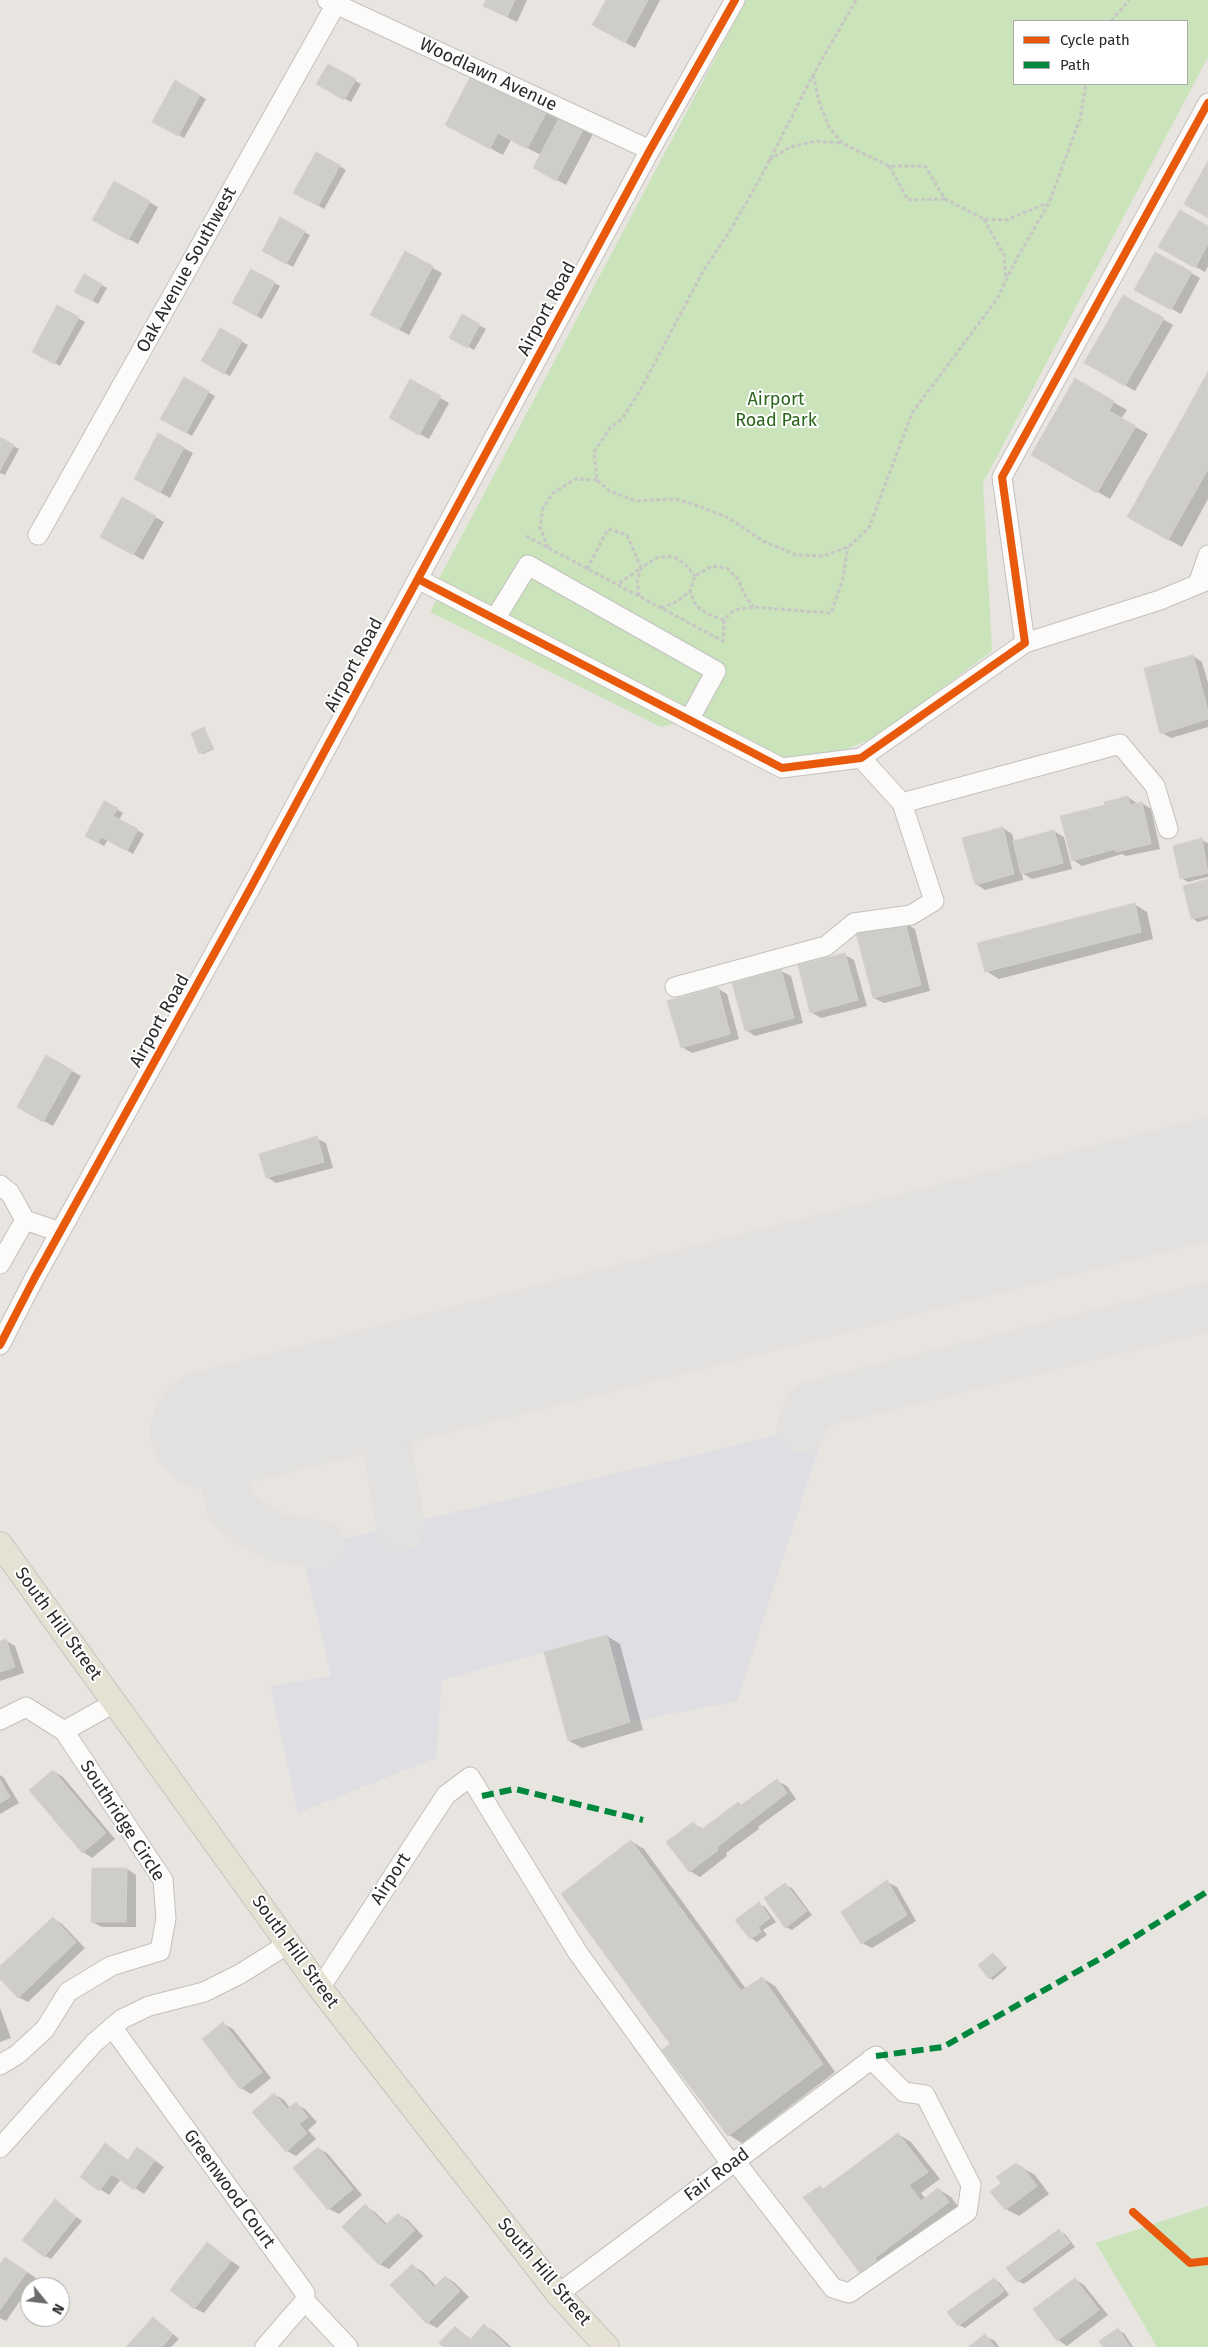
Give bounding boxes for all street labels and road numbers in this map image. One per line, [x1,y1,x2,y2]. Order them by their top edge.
street label: Woodlawn Avenue [416,34,560,116]
street label: Oak Avenue Southwest [132,183,242,357]
street label: Airport Road [513,258,581,360]
street label: Airport Road [320,614,388,716]
street label: Airport Road [126,971,194,1071]
street label: South Hill Street [10,1563,106,1685]
street label: Southridge Circle [75,1757,169,1885]
street label: Airport [366,1849,416,1909]
street label: South Hill Street [247,1891,343,2013]
street label: Greenwood Court [179,2125,279,2253]
street label: Fair Road [680,2144,754,2206]
street label: South Hill Street [493,2214,595,2330]

